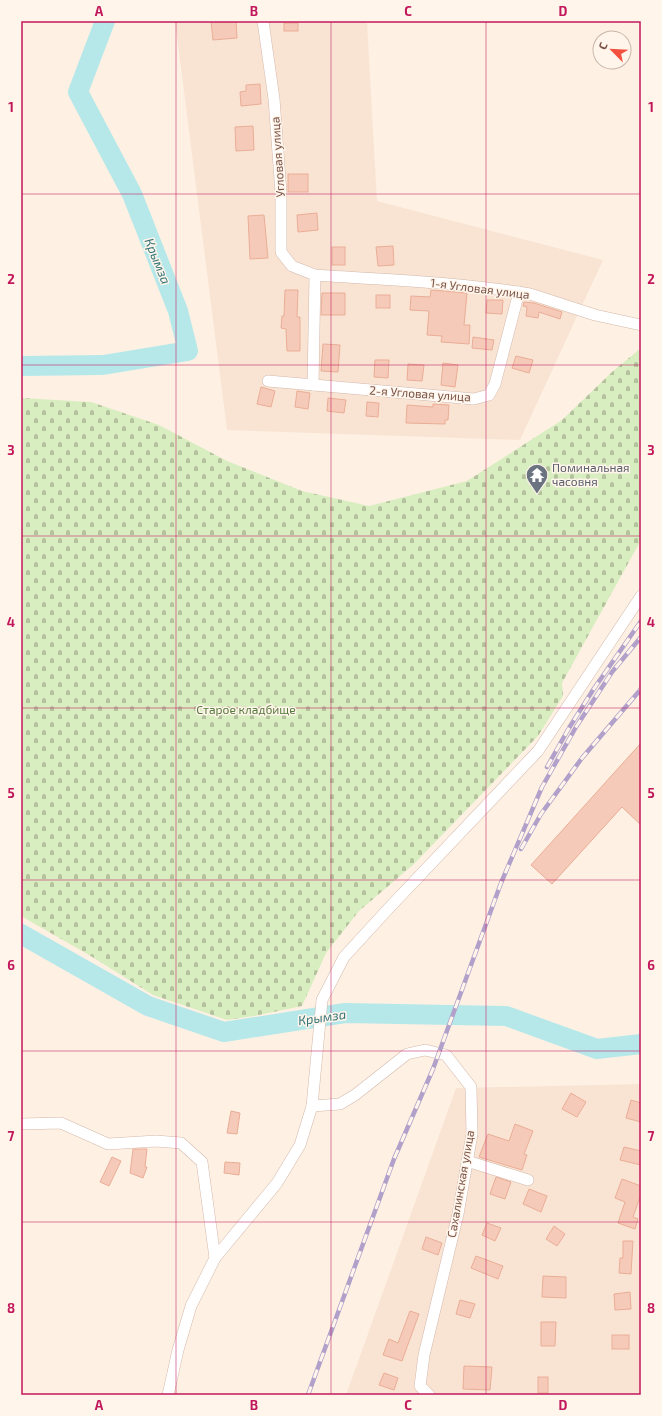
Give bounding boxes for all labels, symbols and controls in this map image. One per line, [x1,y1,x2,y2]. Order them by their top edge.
text: A [95,3,104,19]
text: B [250,3,258,19]
text: C [404,3,412,19]
text: D [559,3,568,19]
north arrow [592,30,632,70]
text: С [595,40,610,51]
text: 1 [8,99,14,115]
text: 1 [648,99,654,115]
street label: Угловая улица [267,116,288,198]
water label: Крымза [142,236,174,286]
text: 2 [7,271,15,287]
text: 2 [647,271,655,287]
street label: 1-я Угловая улица [430,275,531,302]
street label: 2-я Угловая улица [369,382,471,405]
text: 3 [7,442,15,458]
text: 3 [647,442,655,458]
place label: Поминальная часовня [552,460,630,488]
temple icon: Поминальная часовня [524,462,550,495]
text: 4 [7,614,15,630]
text: 4 [647,614,655,630]
park label: Старое кладбище [196,702,296,716]
text: 5 [7,785,15,801]
text: 5 [647,785,655,801]
text: 6 [7,957,15,973]
text: 6 [647,957,655,973]
water label: Крымза [297,1006,347,1028]
text: 7 [8,1128,15,1144]
text: 7 [648,1128,655,1144]
street label: Сахалинская улица [444,1129,477,1239]
text: 8 [7,1300,15,1316]
text: 8 [647,1300,655,1316]
text: A [95,1397,104,1413]
text: B [250,1397,258,1413]
text: C [404,1397,412,1413]
text: D [559,1397,568,1413]

